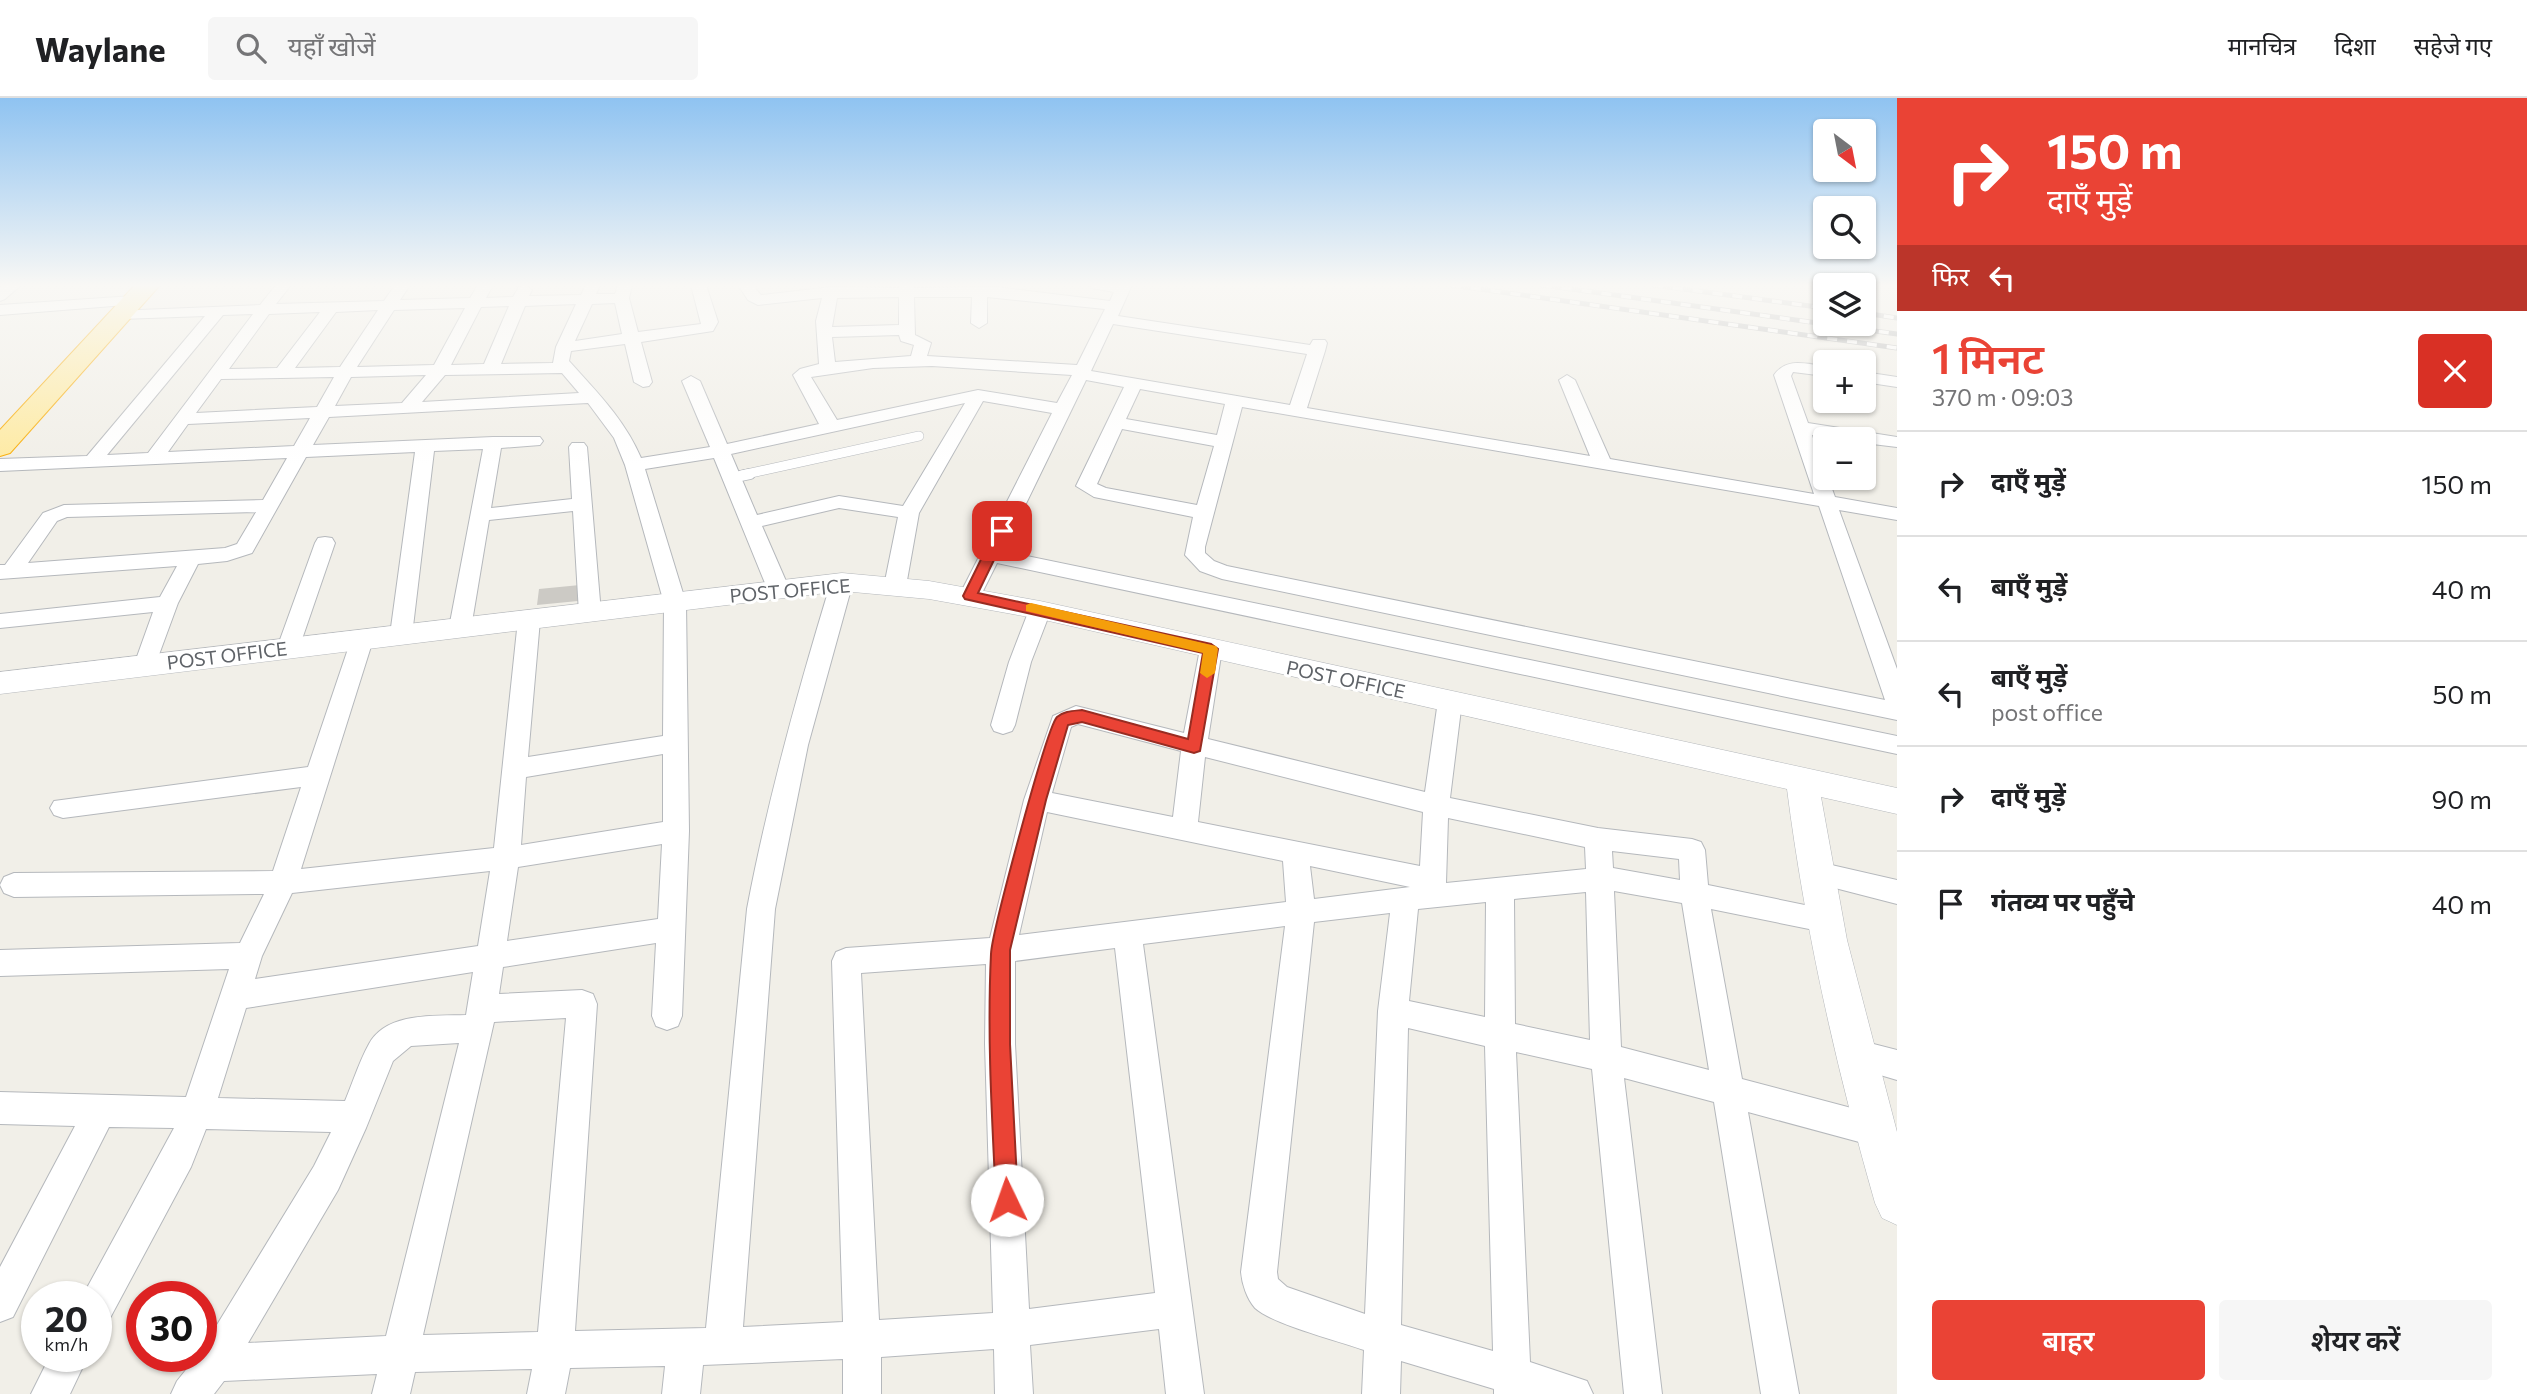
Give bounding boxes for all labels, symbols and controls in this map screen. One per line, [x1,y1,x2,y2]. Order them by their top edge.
search box [208,17,698,80]
text: Waylane [35,28,166,69]
icon: search [232,29,270,67]
text: यहाँ खोजें [288,30,376,61]
text: मानचित्र [2228,31,2296,60]
text: दिशा [2334,31,2376,60]
text: सहेजे गए [2414,31,2492,60]
north arrow [1813,119,1876,182]
map controls [1813,119,1876,490]
text: 150 m [2047,119,2182,179]
icon: right [1932,126,2023,217]
text: दाएँ मुड़ें [2047,179,2132,219]
button: search [1813,196,1876,259]
icon: left [1983,259,2021,297]
text: फिर [1932,260,1969,291]
button: layers [1813,273,1876,336]
text: 1 मिनट [1932,331,2044,383]
button: close [2418,334,2492,408]
button: + [1813,350,1876,413]
text: 370 m · 09:03 [1932,383,2073,411]
button: − [1813,427,1876,490]
icon: right [1932,465,1970,503]
text: दाएँ मुड़ें [1991,465,2066,496]
text: 150 m [2421,468,2492,499]
pin [972,501,1032,561]
icon: arrive [983,512,1021,550]
icon: left [1932,570,1970,608]
text: बाएँ मुड़ें [1991,570,2067,601]
street label: POST OFFICE [729,573,851,607]
text: 40 m [2432,573,2492,604]
street label: POST OFFICE [166,636,288,674]
street label: POST OFFICE [1284,655,1408,703]
text: बाएँ मुड़ें [1991,661,2067,692]
icon: left [1932,675,1970,713]
text: 50 m [2432,678,2492,709]
text: post office [1991,698,2103,726]
icon: right [1932,780,1970,818]
text: दाएँ मुड़ें [1991,780,2066,811]
text: 90 m [2432,783,2492,814]
icon: arrive [1932,885,1970,923]
text: गंतव्य पर पहुँचे [1991,885,2135,916]
text: 40 m [2432,888,2492,919]
position arrow [970,1163,1044,1237]
speed limit sign: 30 [126,1281,217,1372]
text: 20 [45,1296,88,1339]
button: बाहर [1932,1300,2205,1380]
button: शेयर करें [2219,1300,2492,1380]
text: km/h [45,1333,88,1355]

